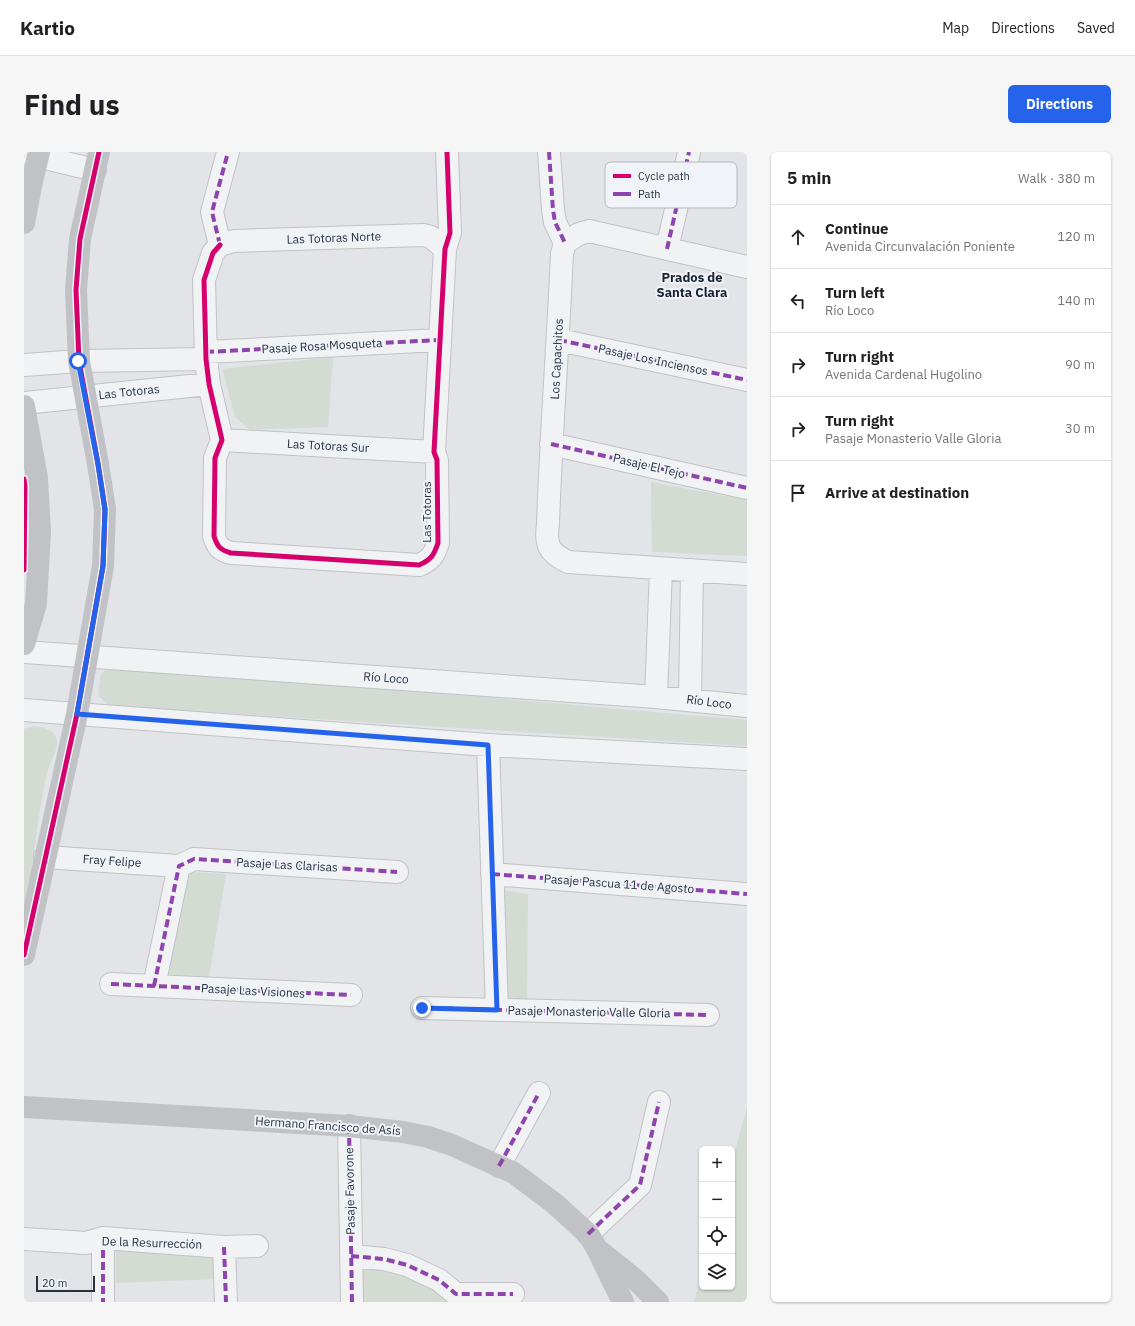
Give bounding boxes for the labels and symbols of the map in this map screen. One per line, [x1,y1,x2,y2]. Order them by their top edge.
legend [605,162,737,208]
text: Cycle path [638,169,690,183]
text: Path [638,187,661,201]
street label: Las Totoras Norte [286,228,382,247]
district label: Prados de Santa Clara [657,269,727,301]
street label: Los Capachitos [547,318,566,400]
street label: Pasaje Rosa Mosqueta [261,335,383,356]
street label: Pasaje Los Inciensos [597,341,710,379]
route start [69,352,87,370]
street label: Las Totoras [98,381,160,402]
street label: Las Totoras Sur [286,436,370,455]
street label: Pasaje El Tejo [612,450,687,481]
street label: Las Totoras [419,481,434,543]
street label: Río Loco [363,668,410,687]
street label: Río Loco [686,691,733,712]
street label: Fray Felipe [82,851,142,870]
street label: Pasaje Las Clarisas [236,854,338,875]
street label: Pasaje Pascua 11 de Agosto [543,871,695,896]
street label: Pasaje Las Visiones [200,980,306,1001]
route end [413,999,431,1017]
street label: Pasaje Monasterio Valle Gloria [507,1003,671,1020]
street label: Hermano Francisco de Asís [255,1113,402,1138]
street label: Pasaje Favorone [341,1147,358,1235]
street label: De la Resurrección [101,1233,203,1252]
scale bar [36,1274,95,1293]

